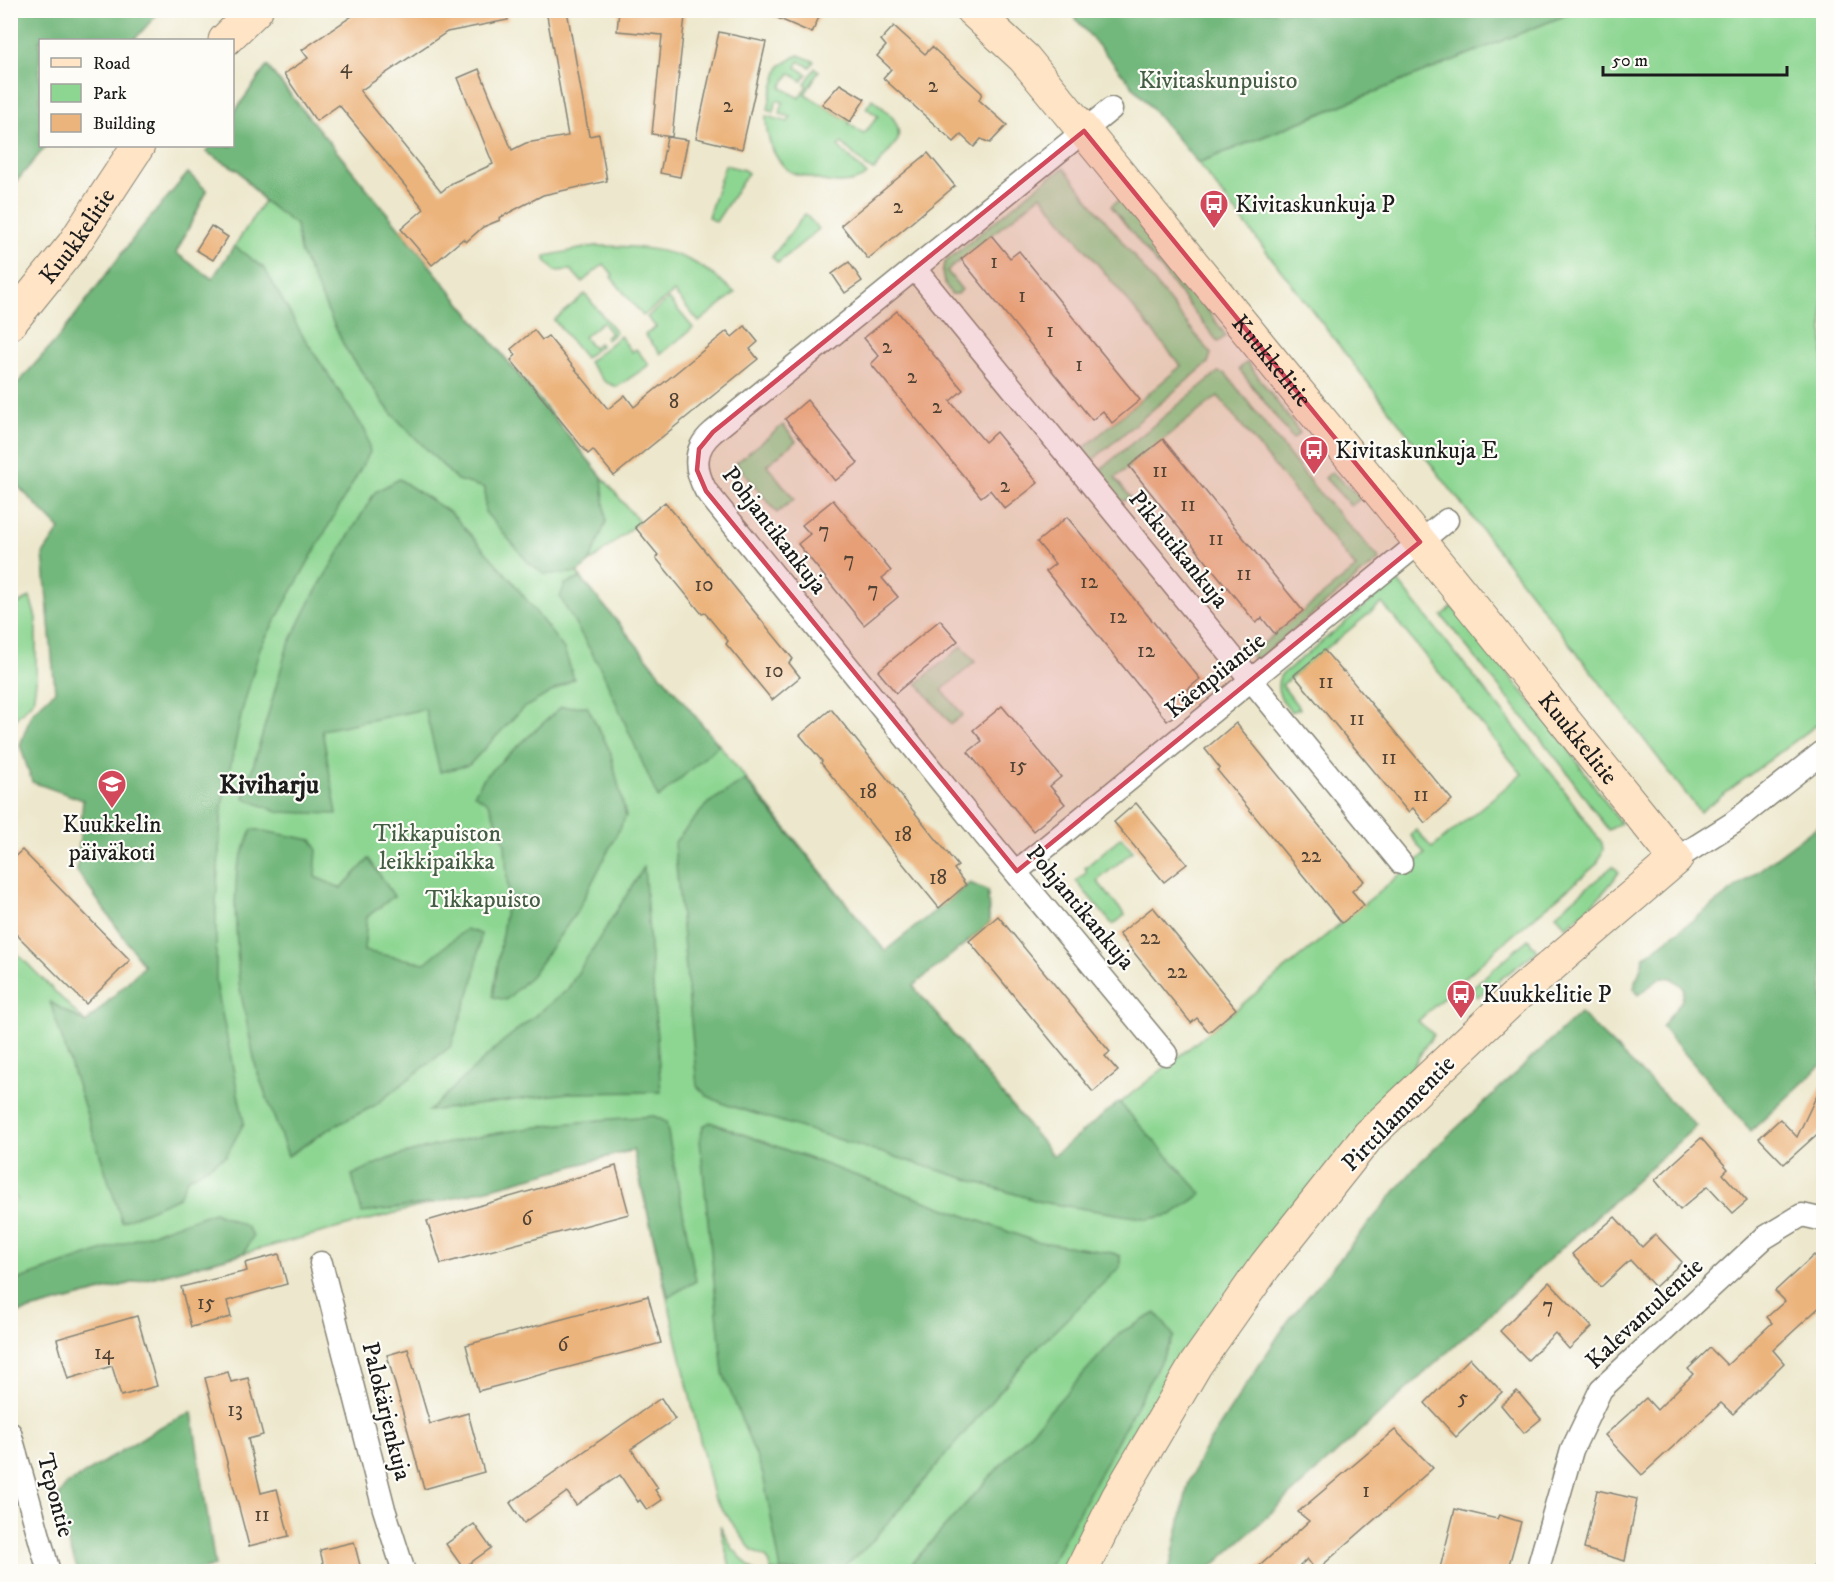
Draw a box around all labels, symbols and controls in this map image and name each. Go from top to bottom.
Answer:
legend [39,39,234,147]
scale bar [1603,39,1788,77]
text: 50 m [1612,50,1648,72]
text: Road [93,53,130,75]
house number: 4 [340,54,353,80]
park label: Kivitaskunpuisto [1139,66,1297,96]
house number: 2 [928,73,939,99]
text: Park [93,83,127,105]
house number: 2 [723,93,734,119]
text: Building [93,113,155,135]
street label: Kuukkelitie [34,183,122,290]
bus stop icon: Kivitaskunkuja P [1198,188,1230,230]
place label: Kivitaskunkuja P [1235,190,1395,220]
house number: 2 [893,194,904,220]
house number: 1 [990,249,998,275]
house number: 1 [1018,283,1026,309]
street label: Kuukkelitie [1225,309,1318,414]
house number: 1 [1046,318,1054,344]
house number: 2 [882,334,893,360]
house number: 1 [1075,352,1083,378]
house number: 2 [907,364,918,390]
house number: 8 [669,389,679,415]
house number: 2 [932,394,943,420]
bus stop icon: Kivitaskunkuja E [1298,434,1330,476]
place label: Kivitaskunkuja E [1335,436,1498,466]
house number: 11 [1152,458,1168,484]
street label: Pohjantikankuja [715,461,834,601]
house number: 2 [1000,473,1011,499]
street label: Pikkutikankuja [1121,485,1235,615]
house number: 11 [1180,492,1196,518]
house number: 7 [818,518,830,544]
house number: 11 [1208,526,1224,552]
house number: 7 [843,547,855,573]
house number: 11 [1236,561,1252,587]
house number: 12 [1080,569,1099,595]
house number: 10 [695,572,713,598]
house number: 7 [867,577,879,603]
house number: 12 [1109,604,1128,630]
street label: Käenpiiantie [1159,626,1272,725]
house number: 12 [1137,638,1156,664]
house number: 10 [765,658,783,684]
house number: 11 [1318,669,1334,695]
street label: Kuukkelitie [1531,686,1624,791]
house number: 11 [1349,706,1365,732]
house number: 11 [1381,745,1397,771]
house number: 15 [1009,753,1027,779]
school or university icon: Kuukkelin päiväkoti [96,768,128,810]
district label: Kiviharju [219,768,319,802]
house number: 18 [859,779,877,805]
house number: 11 [1413,782,1429,808]
place label: Kuukkelin päiväkoti [62,810,162,868]
park label: Tikkapuiston leikkipaikka [373,819,501,877]
house number: 18 [894,822,912,848]
street label: Pohjantikankuja [1019,839,1142,977]
house number: 22 [1301,843,1322,869]
house number: 18 [929,865,947,891]
park label: Tikkapuisto [425,885,541,915]
house number: 22 [1140,925,1161,951]
house number: 22 [1167,959,1188,985]
bus stop icon: Kuukkelitie P [1445,978,1477,1020]
place label: Kuukkelitie P [1482,980,1612,1010]
street label: Pirttilammentie [1336,1049,1462,1178]
house number: 6 [522,1206,534,1232]
street label: Kalevantulentie [1580,1252,1710,1376]
house number: 15 [197,1290,215,1316]
house number: 7 [1542,1293,1554,1319]
house number: 6 [558,1332,570,1358]
street label: Palokärjenkuja [354,1339,418,1484]
house number: 14 [94,1340,115,1366]
house number: 5 [1458,1385,1468,1411]
house number: 13 [227,1397,243,1423]
street label: Tepontie [29,1450,81,1541]
house number: 1 [1362,1478,1370,1504]
house number: 11 [254,1502,270,1528]

